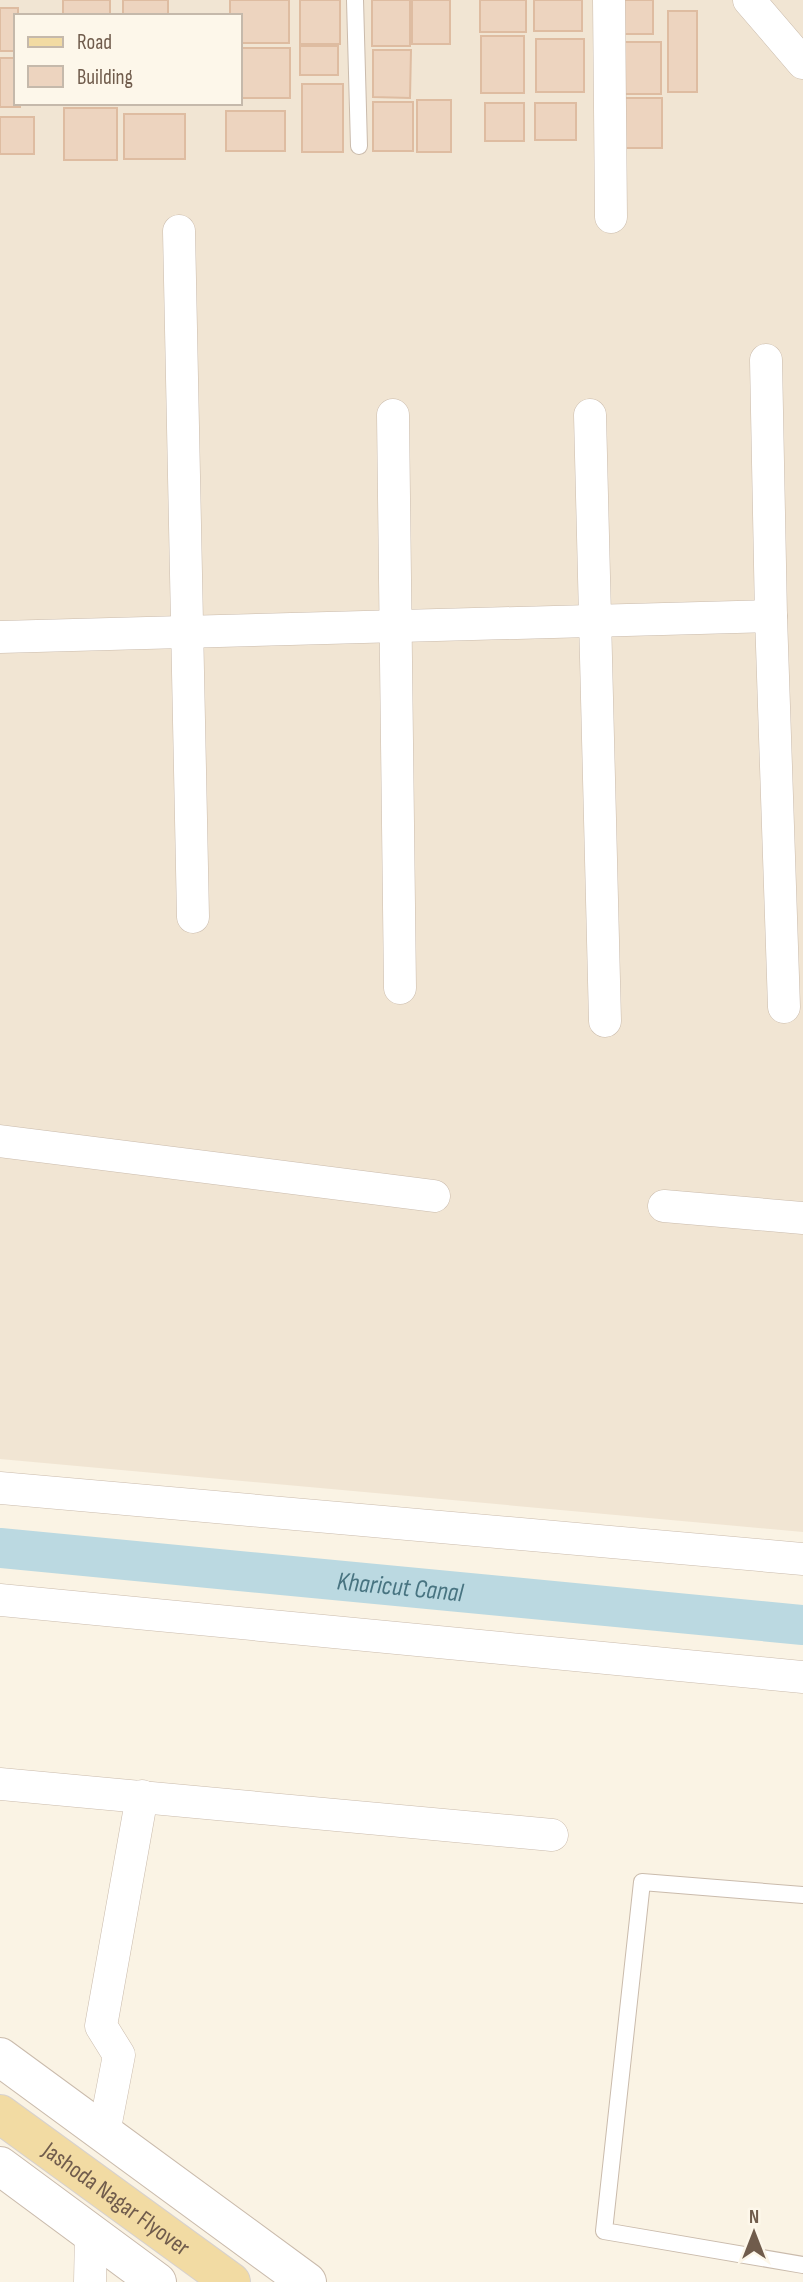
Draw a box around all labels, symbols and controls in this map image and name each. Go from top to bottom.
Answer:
legend [14,14,242,105]
text: Road [77,30,112,55]
text: Building [77,65,133,90]
water label: Kharicut Canal [336,1566,466,1609]
street label: Jashoda Nagar Flyover [36,2135,196,2262]
north arrow [719,2198,789,2268]
text: N [749,2206,759,2229]

